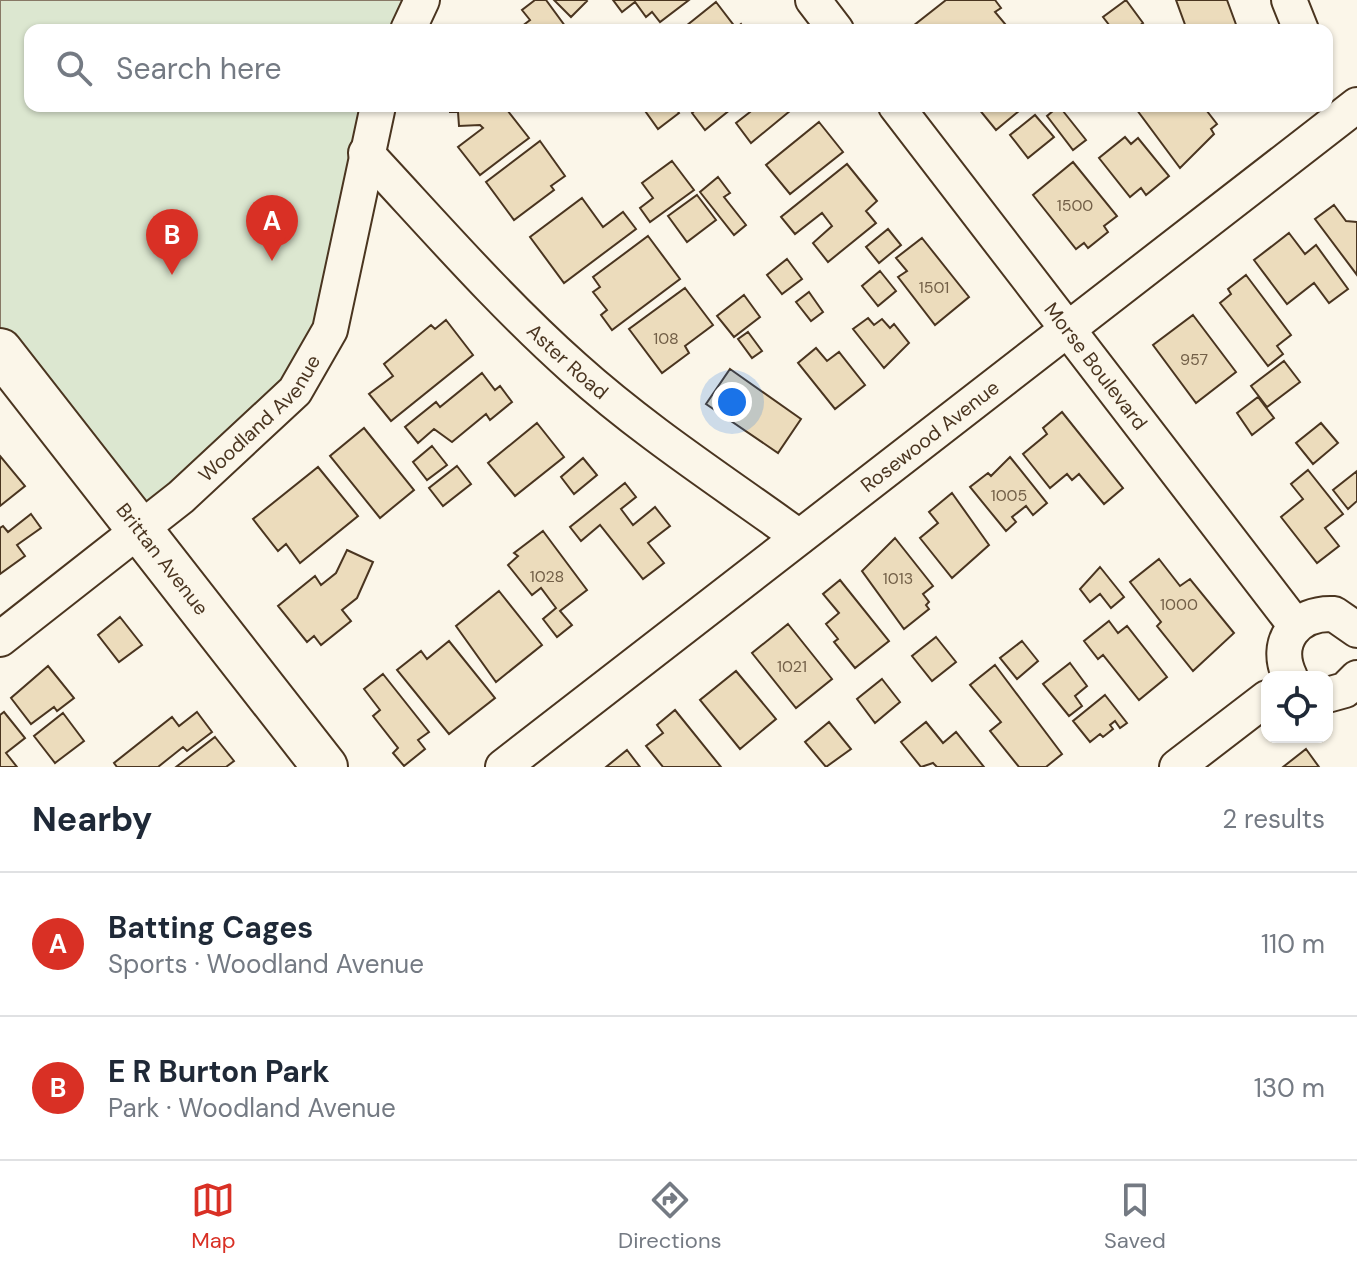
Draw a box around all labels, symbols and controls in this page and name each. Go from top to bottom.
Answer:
search box [24,24,1333,112]
icon: search [52,46,96,90]
text: Search here [116,49,282,88]
pin: A [246,195,298,261]
house number: 1500 [1057,195,1093,216]
pin: B [146,209,198,275]
house number: 1501 [919,277,949,298]
street label: Morse Boulevard [1039,297,1153,435]
street label: Aster Road [521,318,614,405]
house number: 108 [653,328,679,349]
house number: 957 [1180,349,1208,370]
street label: Woodland Avenue [193,350,326,487]
street label: Rosewood Avenue [855,374,1004,498]
your location [712,382,752,422]
house number: 1005 [991,485,1027,506]
street label: Brittan Avenue [111,498,215,621]
house number: 1028 [530,566,564,587]
house number: 1013 [883,568,913,589]
house number: 1000 [1160,594,1198,615]
house number: 1021 [777,656,807,677]
map controls [1261,671,1333,743]
button: locate [1261,671,1333,743]
text: Nearby [32,797,152,842]
text: 2 results [1222,802,1325,836]
text: Batting Cages [108,908,313,947]
text: A [49,927,67,961]
text: 110 m [1261,927,1325,961]
text: Sports · Woodland Avenue [108,947,424,981]
text: E R Burton Park [108,1052,330,1091]
text: B [50,1071,66,1105]
text: 130 m [1254,1071,1325,1105]
text: Park · Woodland Avenue [108,1091,396,1125]
tab: Map [191,1178,236,1255]
tab: Directions [618,1178,722,1255]
tab: Saved [1104,1178,1166,1255]

